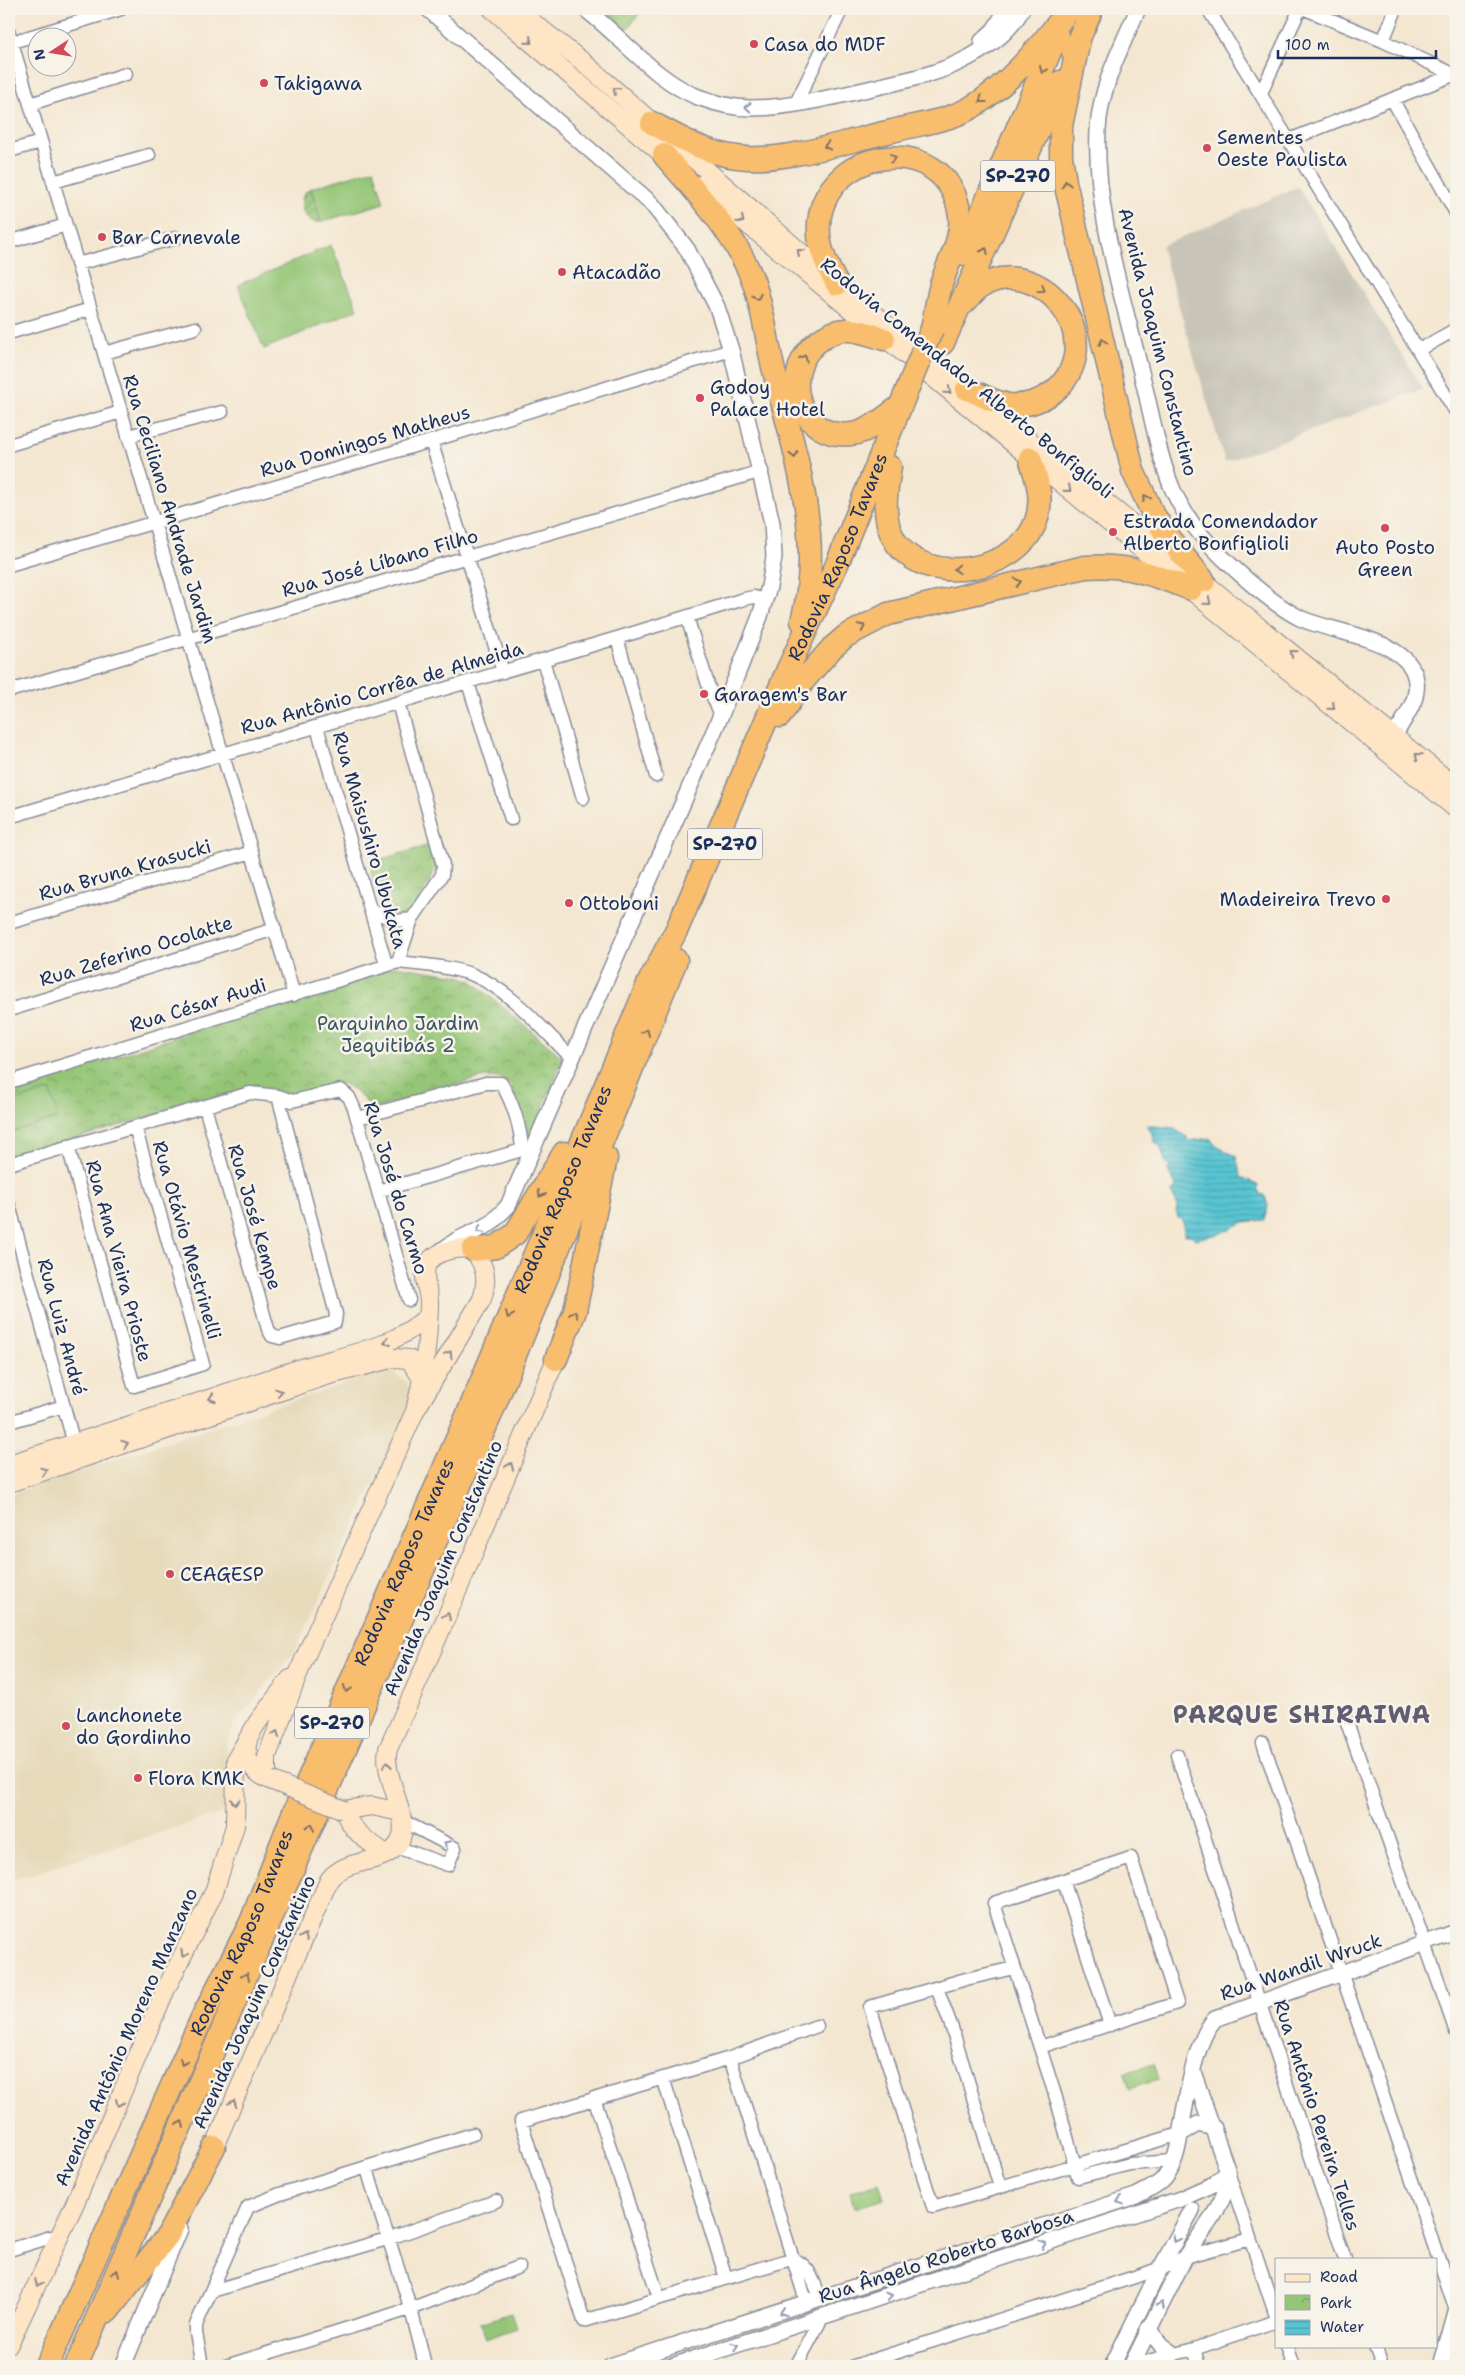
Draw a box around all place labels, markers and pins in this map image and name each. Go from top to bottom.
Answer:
place label: Casa do MDF [764,32,886,57]
marker: Casa do MDF [748,38,760,50]
place label: Takigawa [274,71,362,96]
marker: Takigawa [258,77,270,89]
place label: Sementes Oeste Paulista [1217,125,1347,172]
marker: Sementes Oeste Paulista [1201,142,1213,154]
place label: Bar Carnevale [112,225,241,250]
marker: Bar Carnevale [96,231,108,243]
place label: Atacadão [572,260,661,285]
marker: Atacadão [556,266,568,278]
place label: Godoy Palace Hotel [710,375,825,422]
marker: Godoy Palace Hotel [694,392,706,404]
place label: Estrada Comendador Alberto Bonfiglioli [1123,509,1318,556]
marker: Auto Posto Green [1379,522,1391,534]
marker: Estrada Comendador Alberto Bonfiglioli [1107,526,1119,538]
place label: Auto Posto Green [1335,535,1435,582]
place label: Garagem's Bar [714,682,848,707]
marker: Garagem's Bar [698,688,710,700]
place label: Madeireira Trevo [1220,887,1376,912]
place label: Ottoboni [579,891,659,916]
marker: Madeireira Trevo [1380,893,1392,905]
marker: Ottoboni [563,897,575,909]
place label: CEAGESP [180,1562,264,1587]
marker: CEAGESP [164,1568,176,1580]
place label: Lanchonete do Gordinho [76,1703,191,1750]
marker: Lanchonete do Gordinho [60,1720,72,1732]
place label: Flora KMK [148,1766,244,1791]
marker: Flora KMK [132,1772,144,1784]

